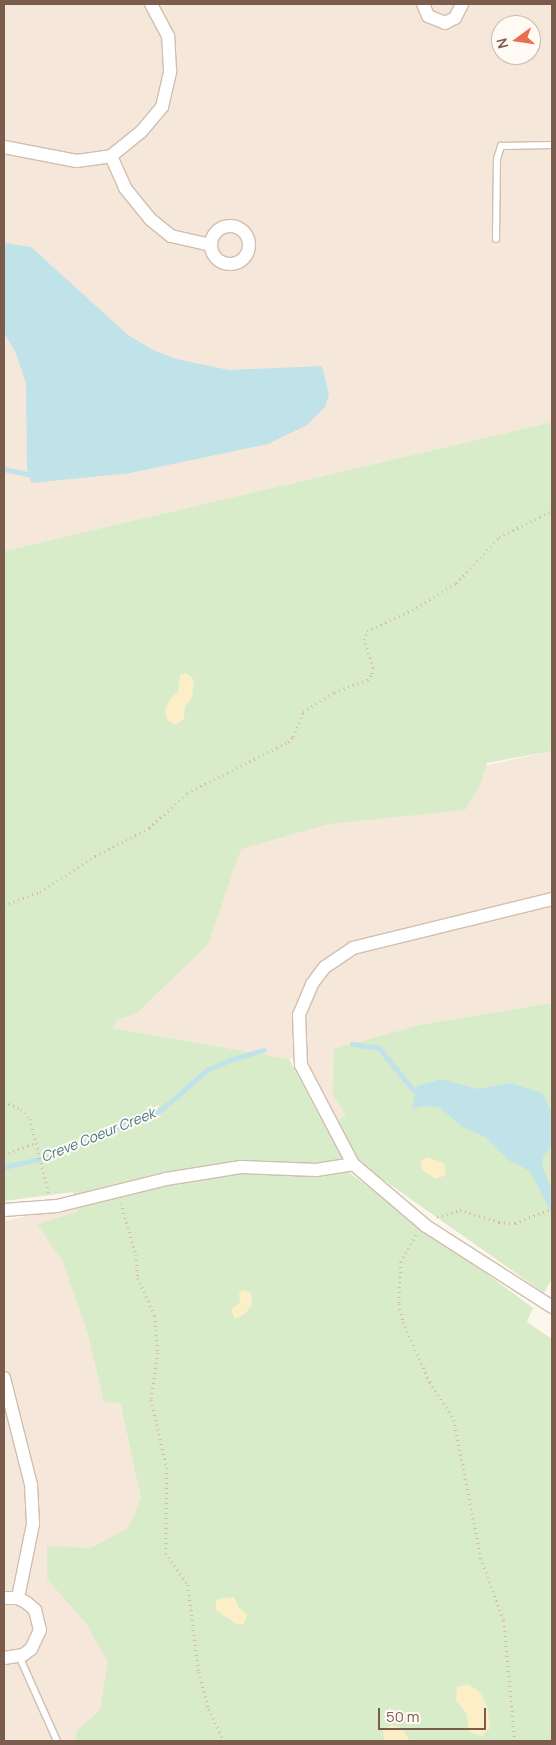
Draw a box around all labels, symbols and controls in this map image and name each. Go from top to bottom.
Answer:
north arrow [491,15,541,65]
text: N [491,36,512,51]
water label: Creve Coeur Creek [39,1104,157,1166]
scale bar [381,1698,488,1730]
text: 50 m [386,1706,420,1727]

